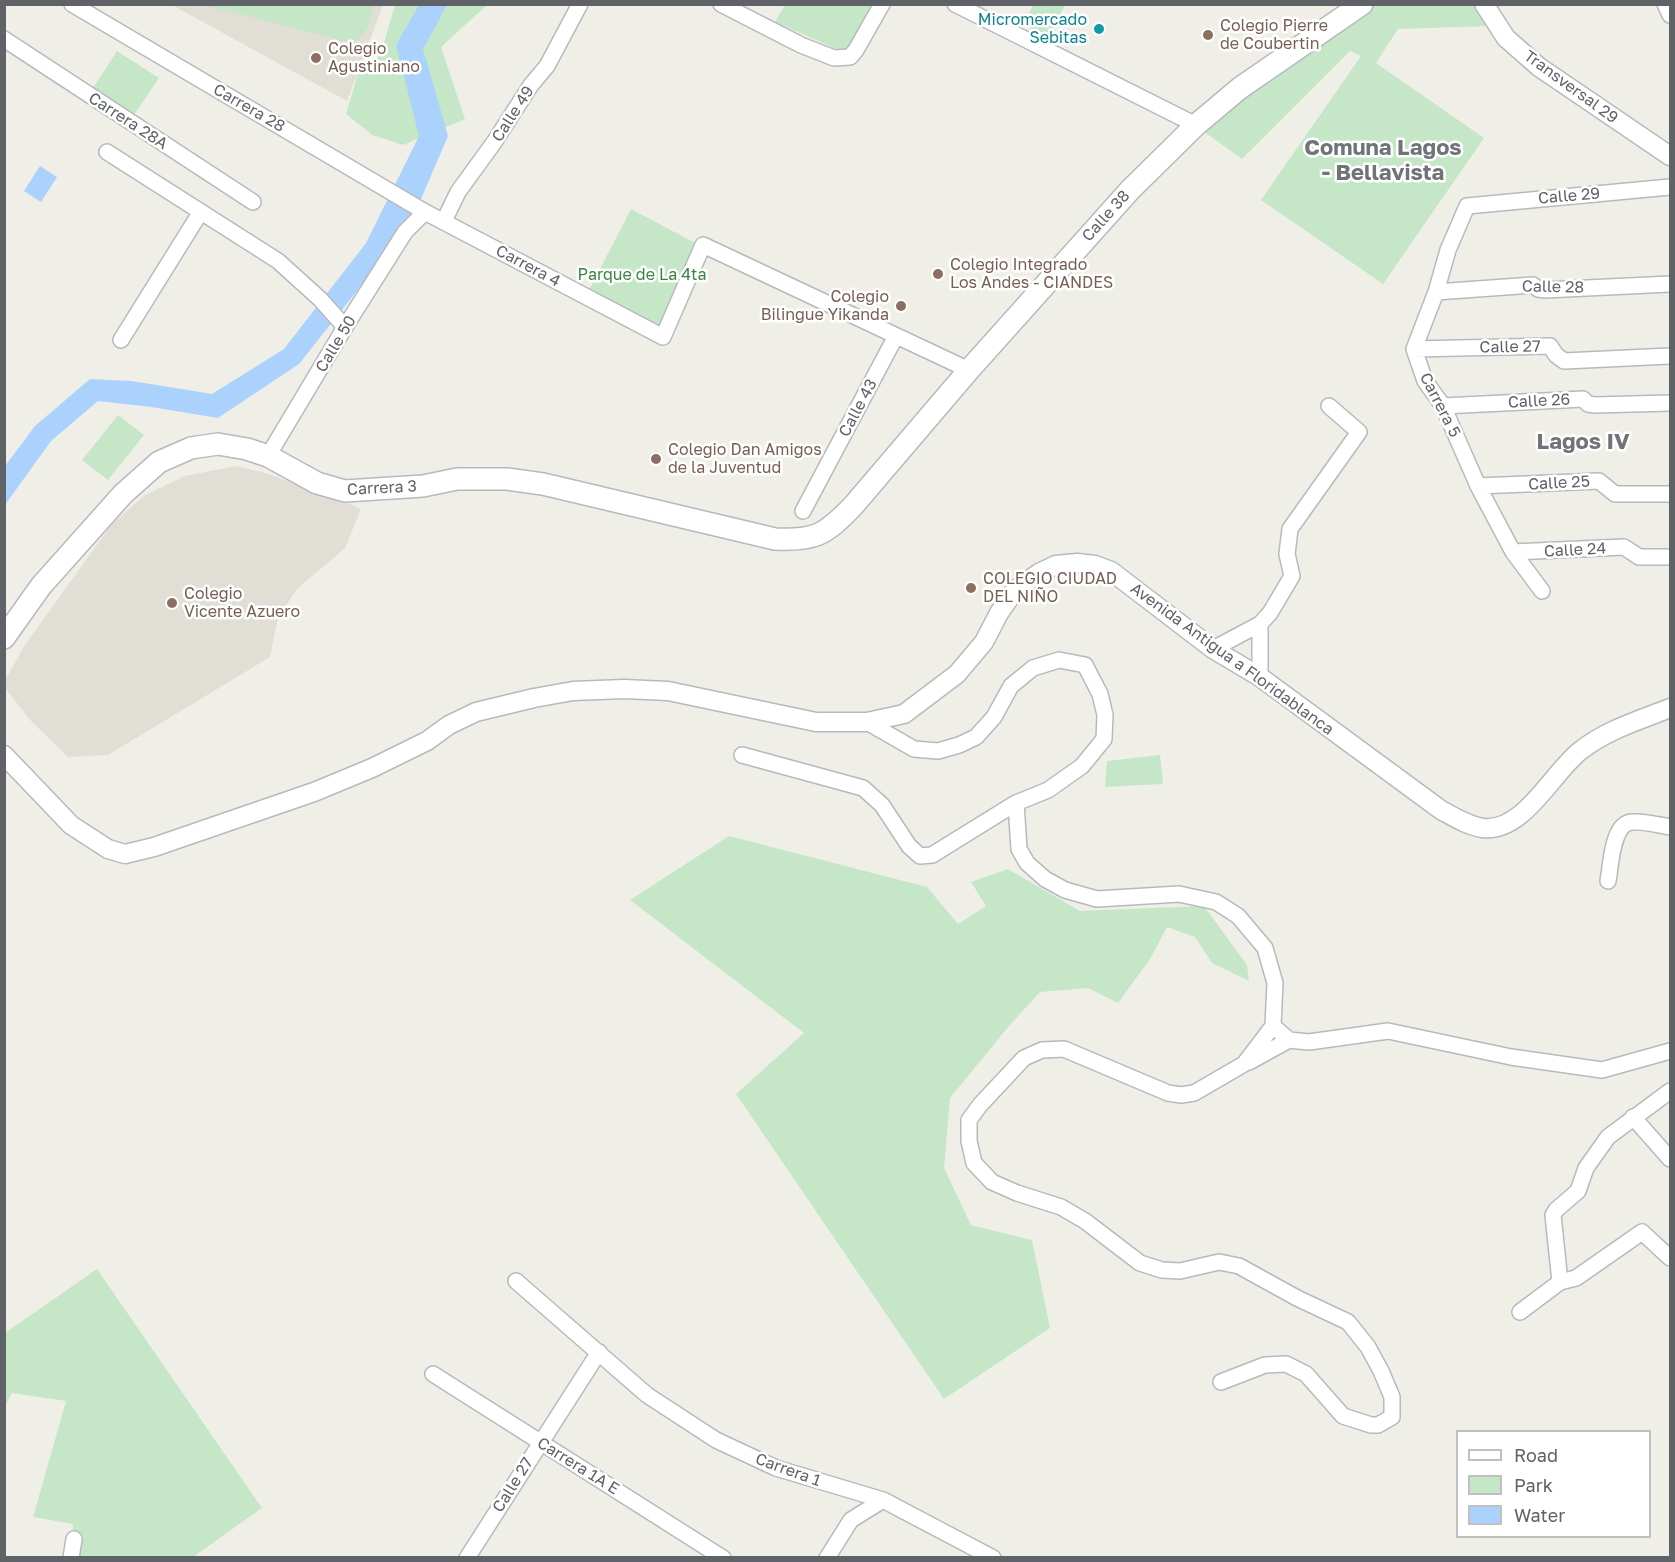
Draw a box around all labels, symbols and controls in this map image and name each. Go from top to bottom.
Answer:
place label: Micromercado Sebitas [978,10,1087,48]
place label: Colegio Pierre de Coubertin [1220,16,1328,54]
marker: Micromercado Sebitas [1092,22,1106,36]
marker: Colegio Pierre de Coubertin [1201,28,1215,42]
place label: Colegio Agustiniano [328,39,420,77]
street label: Transversal 29 [1520,46,1622,128]
marker: Colegio Agustiniano [309,51,323,65]
street label: Carrera 28 [210,80,288,136]
street label: Calle 49 [488,82,538,146]
street label: Carrera 28A [85,88,171,154]
district label: Comuna Lagos - Bellavista [1304,135,1462,186]
street label: Calle 29 [1537,184,1601,208]
street label: Calle 38 [1078,186,1134,246]
street label: Carrera 4 [492,241,564,291]
place label: Colegio Integrado Los Andes - CIANDES [950,255,1113,293]
park label: Parque de La 4ta [578,265,706,285]
marker: Colegio Integrado Los Andes - CIANDES [931,267,945,281]
street label: Calle 28 [1522,277,1584,297]
place label: Colegio Bilingue Yikanda [761,287,889,325]
marker: Colegio Bilingue Yikanda [894,299,908,313]
street label: Calle 50 [312,312,360,376]
street label: Calle 27 [1479,337,1541,357]
street label: Carrera 5 [1416,369,1464,441]
street label: Calle 43 [835,376,881,440]
street label: Calle 26 [1507,390,1571,412]
district label: Lagos IV [1536,429,1630,455]
place label: Colegio Dan Amigos de la Juventud [668,440,822,478]
marker: Colegio Dan Amigos de la Juventud [649,452,663,466]
street label: Calle 25 [1528,472,1590,494]
street label: Carrera 3 [347,477,417,499]
street label: Calle 24 [1543,539,1607,561]
place label: COLEGIO CIUDAD DEL NIÑO [983,569,1117,607]
street label: Avenida Antigua a Floridablanca [1127,579,1337,739]
marker: COLEGIO CIUDAD DEL NIÑO [964,581,978,595]
place label: Colegio Vicente Azuero [184,584,300,622]
marker: Colegio Vicente Azuero [165,596,179,610]
legend [1456,1430,1651,1538]
street label: Carrera 1A E [534,1433,622,1499]
text: Road [1514,1444,1558,1466]
street label: Carrera 1 [753,1449,823,1491]
street label: Calle 27 [489,1454,537,1516]
text: Park [1514,1474,1553,1496]
text: Water [1514,1504,1565,1526]

